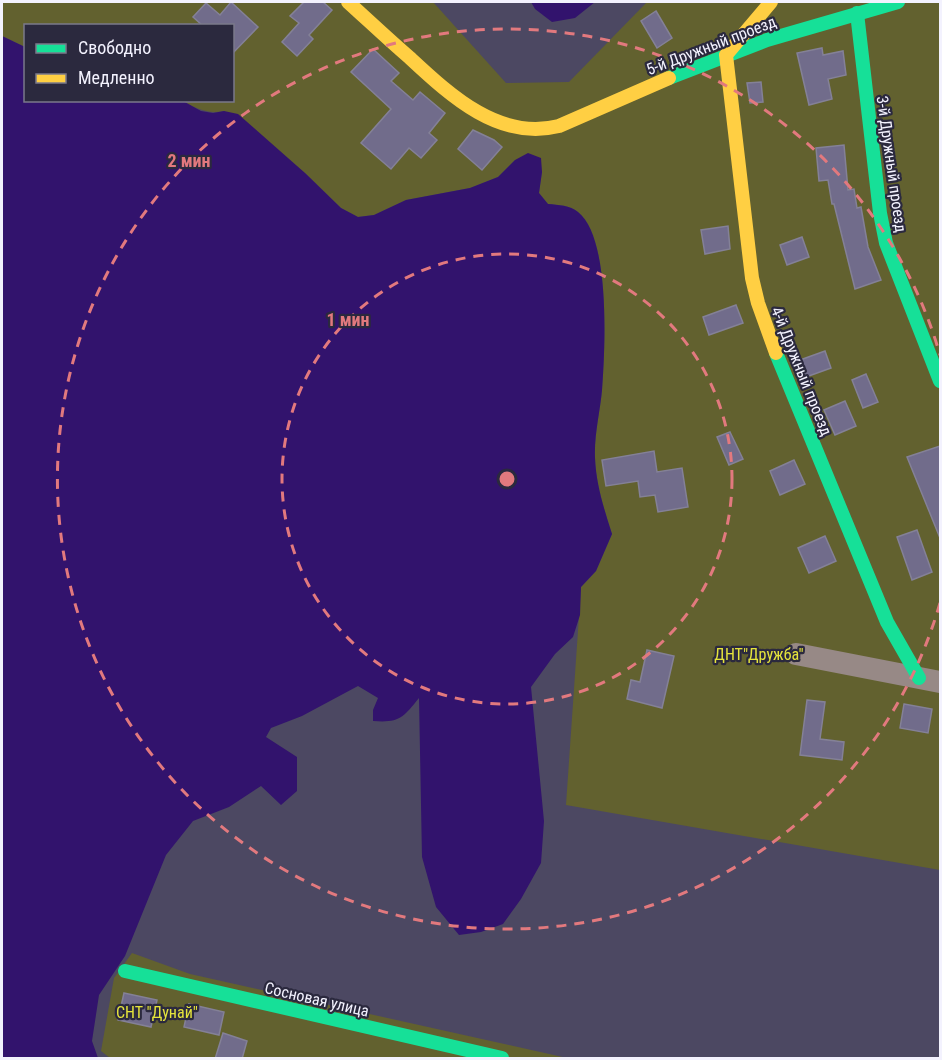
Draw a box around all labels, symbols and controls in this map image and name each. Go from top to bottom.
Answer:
street label: 5-й Дружный проезд [644,12,779,79]
legend [24,24,234,102]
text: Свободно [78,37,151,58]
text: Медленно [78,67,155,88]
street label: 3-й Дружный проезд [873,95,911,234]
text: 2 мин [167,150,211,171]
street label: 4-й Дружный проезд [767,304,836,439]
text: 1 мин [326,309,370,330]
centre of rings [497,469,517,489]
park label: ДНТ"Дружба" [714,645,804,664]
street label: Сосновая улица [263,978,371,1021]
park label: СНТ "Дунай" [116,1003,198,1022]

